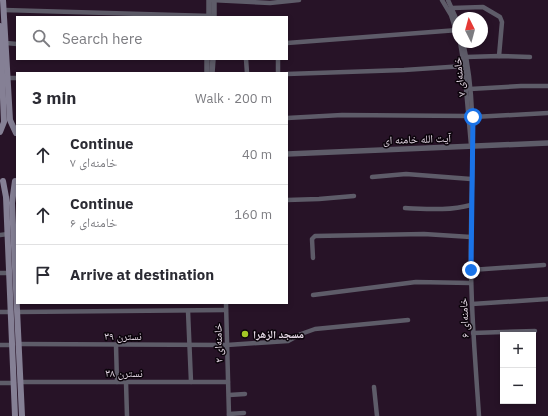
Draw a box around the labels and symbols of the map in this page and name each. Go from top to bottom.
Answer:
north arrow [452,12,488,48]
street label: خامنه‌ای ۷ [450,56,468,98]
route start [464,108,482,126]
street label: آیت الله خامنه ای [383,131,452,147]
route end [462,261,480,279]
street label: خامنه‌ای ۶ [456,298,472,338]
street label: خامنه‌ای ۲ [210,323,226,363]
place label: مسجد الزهرا [253,327,304,341]
street label: نسترن ۳۹ [104,329,142,343]
marker: مسجد الزهرا [240,329,250,339]
street label: نسترن ۳۸ [105,366,143,380]

